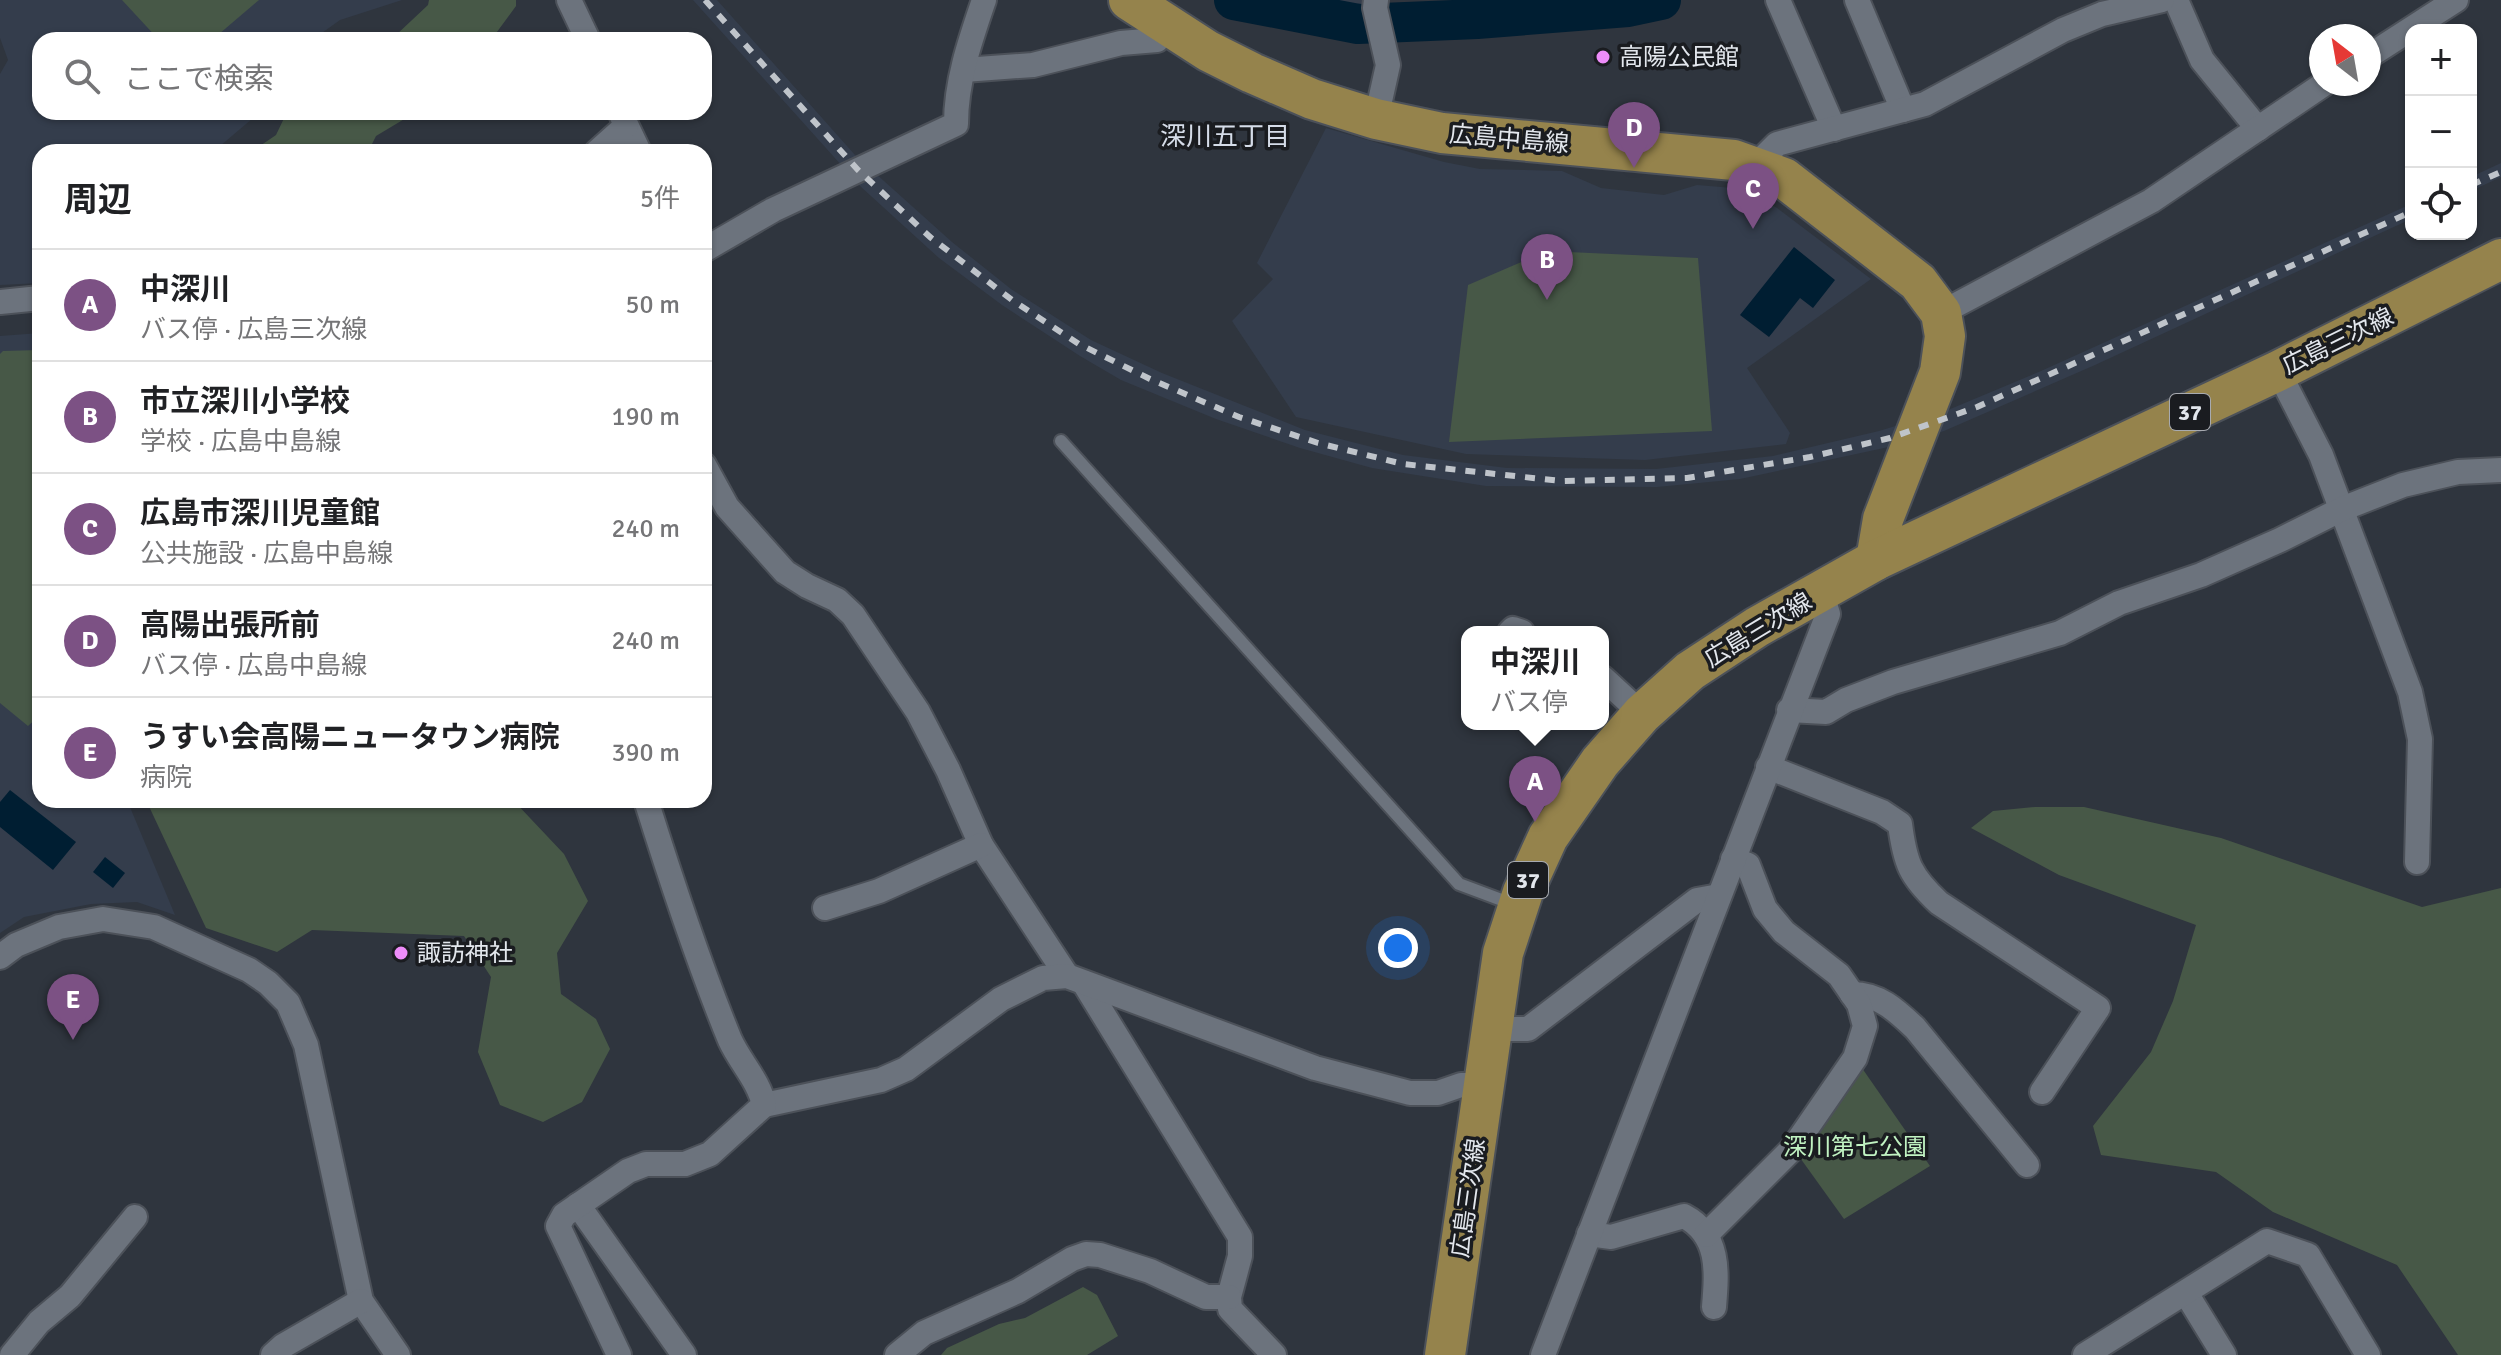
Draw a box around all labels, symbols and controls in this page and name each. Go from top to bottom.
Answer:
north arrow [2309,24,2381,96]
map controls [2405,24,2477,240]
button: + [2405,24,2477,96]
search box [32,32,712,120]
place label: 高陽公民館 [1619,42,1739,72]
marker: 高陽公民館 [1594,48,1612,66]
icon: search [60,54,104,98]
text: ここで検索 [124,61,274,98]
button: − [2405,96,2477,168]
pin: D [1608,102,1660,168]
street label: 広島中島線 [1448,119,1570,159]
district label: 深川五丁目 [1160,121,1290,153]
pin: C [1727,163,1779,229]
button: locate [2405,168,2477,240]
text: 周辺 [64,179,132,221]
text: 5件 [640,183,680,215]
pin: B [1521,234,1573,300]
text: 中深川 [140,271,230,308]
text: A [82,289,98,321]
text: 50 m [625,289,680,321]
street label: 広島三次線 [2277,301,2399,381]
text: バス停 · 広島三次線 [140,314,367,346]
text: 市立深川小学校 [140,383,350,420]
road number: 37 [2170,394,2210,430]
text: B [82,401,98,433]
text: 190 m [611,401,680,433]
text: 学校 · 広島中島線 [140,426,341,458]
text: 広島市深川児童館 [140,495,380,532]
text: C [82,513,98,545]
text: 240 m [611,513,680,545]
text: 公共施設 · 広島中島線 [140,538,393,570]
street label: 広島三次線 [1699,586,1817,674]
text: 高陽出張所前 [140,607,320,644]
text: D [81,625,99,657]
text: 240 m [611,625,680,657]
popup [1461,626,1609,730]
text: 中深川 [1490,644,1580,681]
text: バス停 · 広島中島線 [140,650,367,682]
text: バス停 [1490,687,1568,719]
text: うすい会高陽ニュータウン病院 [140,719,560,756]
text: E [83,737,97,769]
text: 390 m [611,737,680,769]
pin: A [1509,756,1561,822]
text: 病院 [140,762,192,794]
road number: 37 [1508,862,1548,898]
your location [1378,928,1418,968]
place label: 諏訪神社 [417,938,513,968]
marker: 諏訪神社 [392,944,410,962]
pin: E [47,974,99,1040]
park label: 深川第七公園 [1783,1132,1927,1162]
street label: 広島三次線 [1445,1136,1491,1260]

